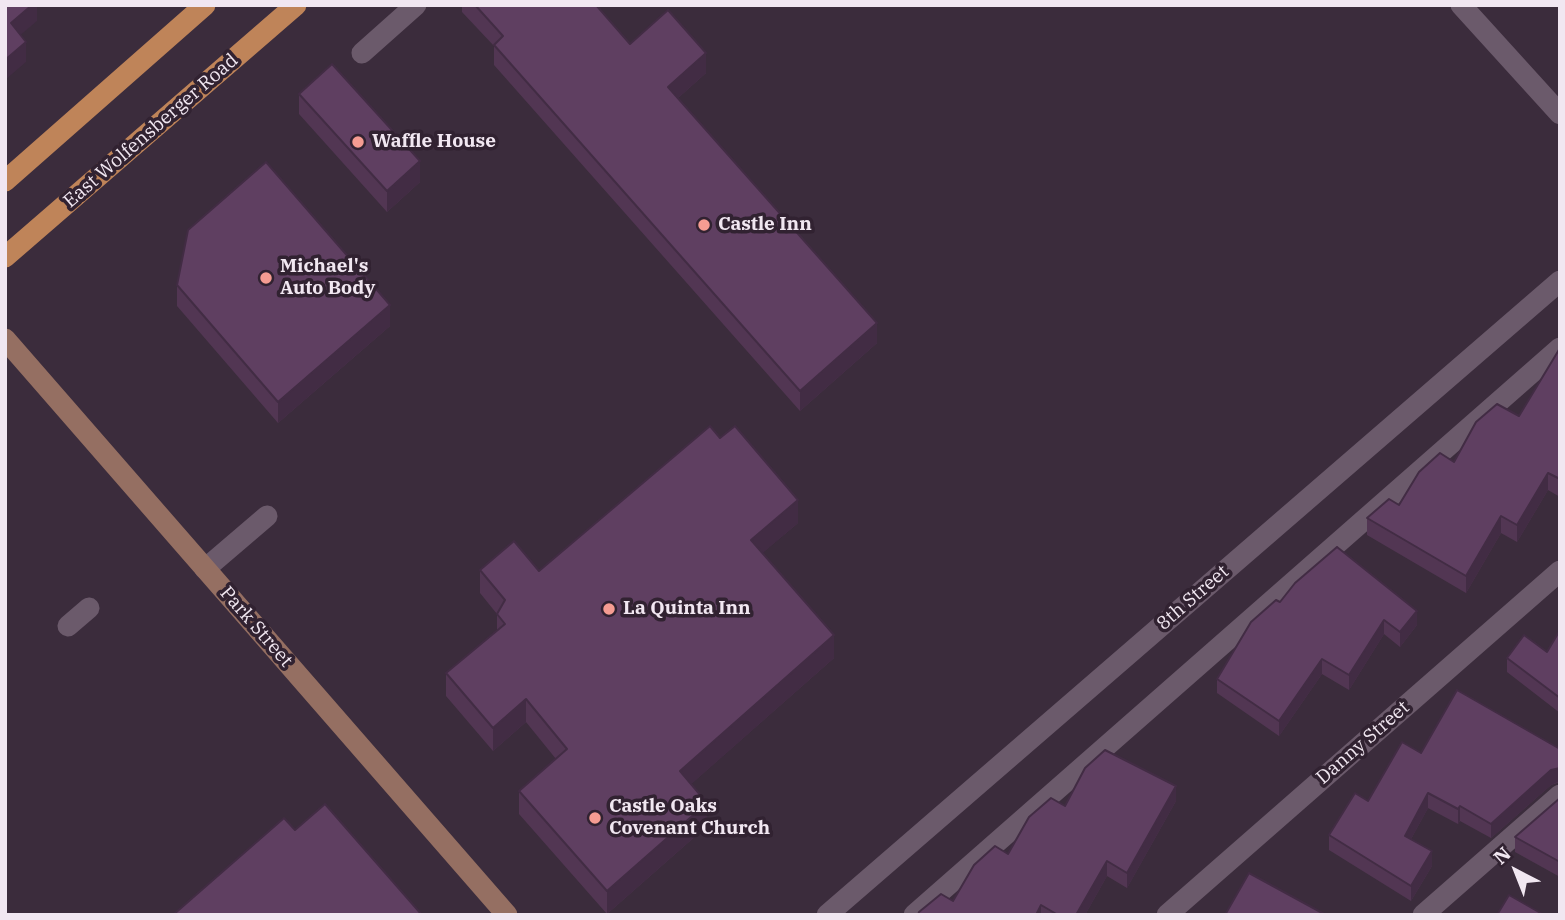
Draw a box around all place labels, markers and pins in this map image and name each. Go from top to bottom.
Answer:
place label: Waffle House [372,131,496,153]
marker: Waffle House [350,134,366,150]
place label: Castle Inn [718,214,812,236]
marker: Castle Inn [696,217,712,233]
place label: Michael's Auto Body [280,256,375,300]
marker: Michael's Auto Body [258,270,274,286]
place label: La Quinta Inn [623,598,751,620]
marker: La Quinta Inn [601,601,617,617]
place label: Castle Oaks Covenant Church [609,796,770,840]
marker: Castle Oaks Covenant Church [587,810,603,826]

